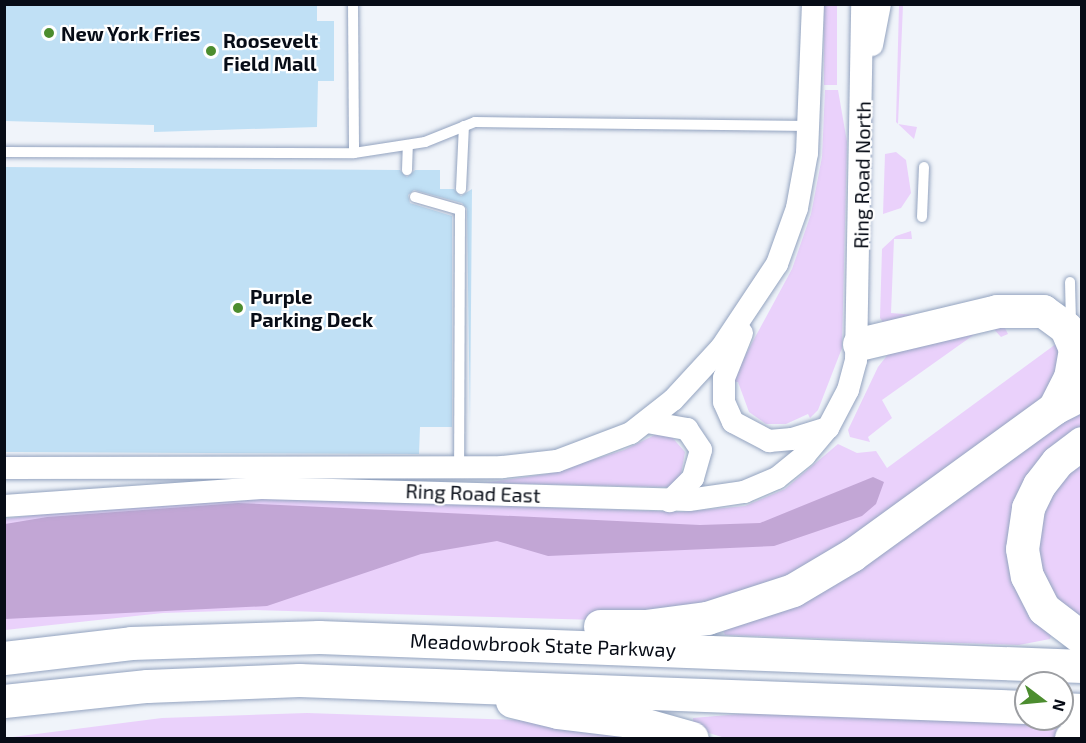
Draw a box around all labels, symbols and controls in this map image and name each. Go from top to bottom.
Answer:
place label: New York Fries [61,21,201,45]
marker: New York Fries [42,26,56,40]
place label: Roosevelt Field Mall [223,28,318,75]
marker: Roosevelt Field Mall [204,44,218,58]
street label: Ring Road North [849,101,875,249]
place label: Purple Parking Deck [250,284,373,331]
marker: Purple Parking Deck [231,301,245,315]
street label: Ring Road East [405,479,541,507]
street label: Meadowbrook State Parkway [409,628,677,662]
north arrow [1014,671,1074,731]
text: N [1049,697,1071,714]

